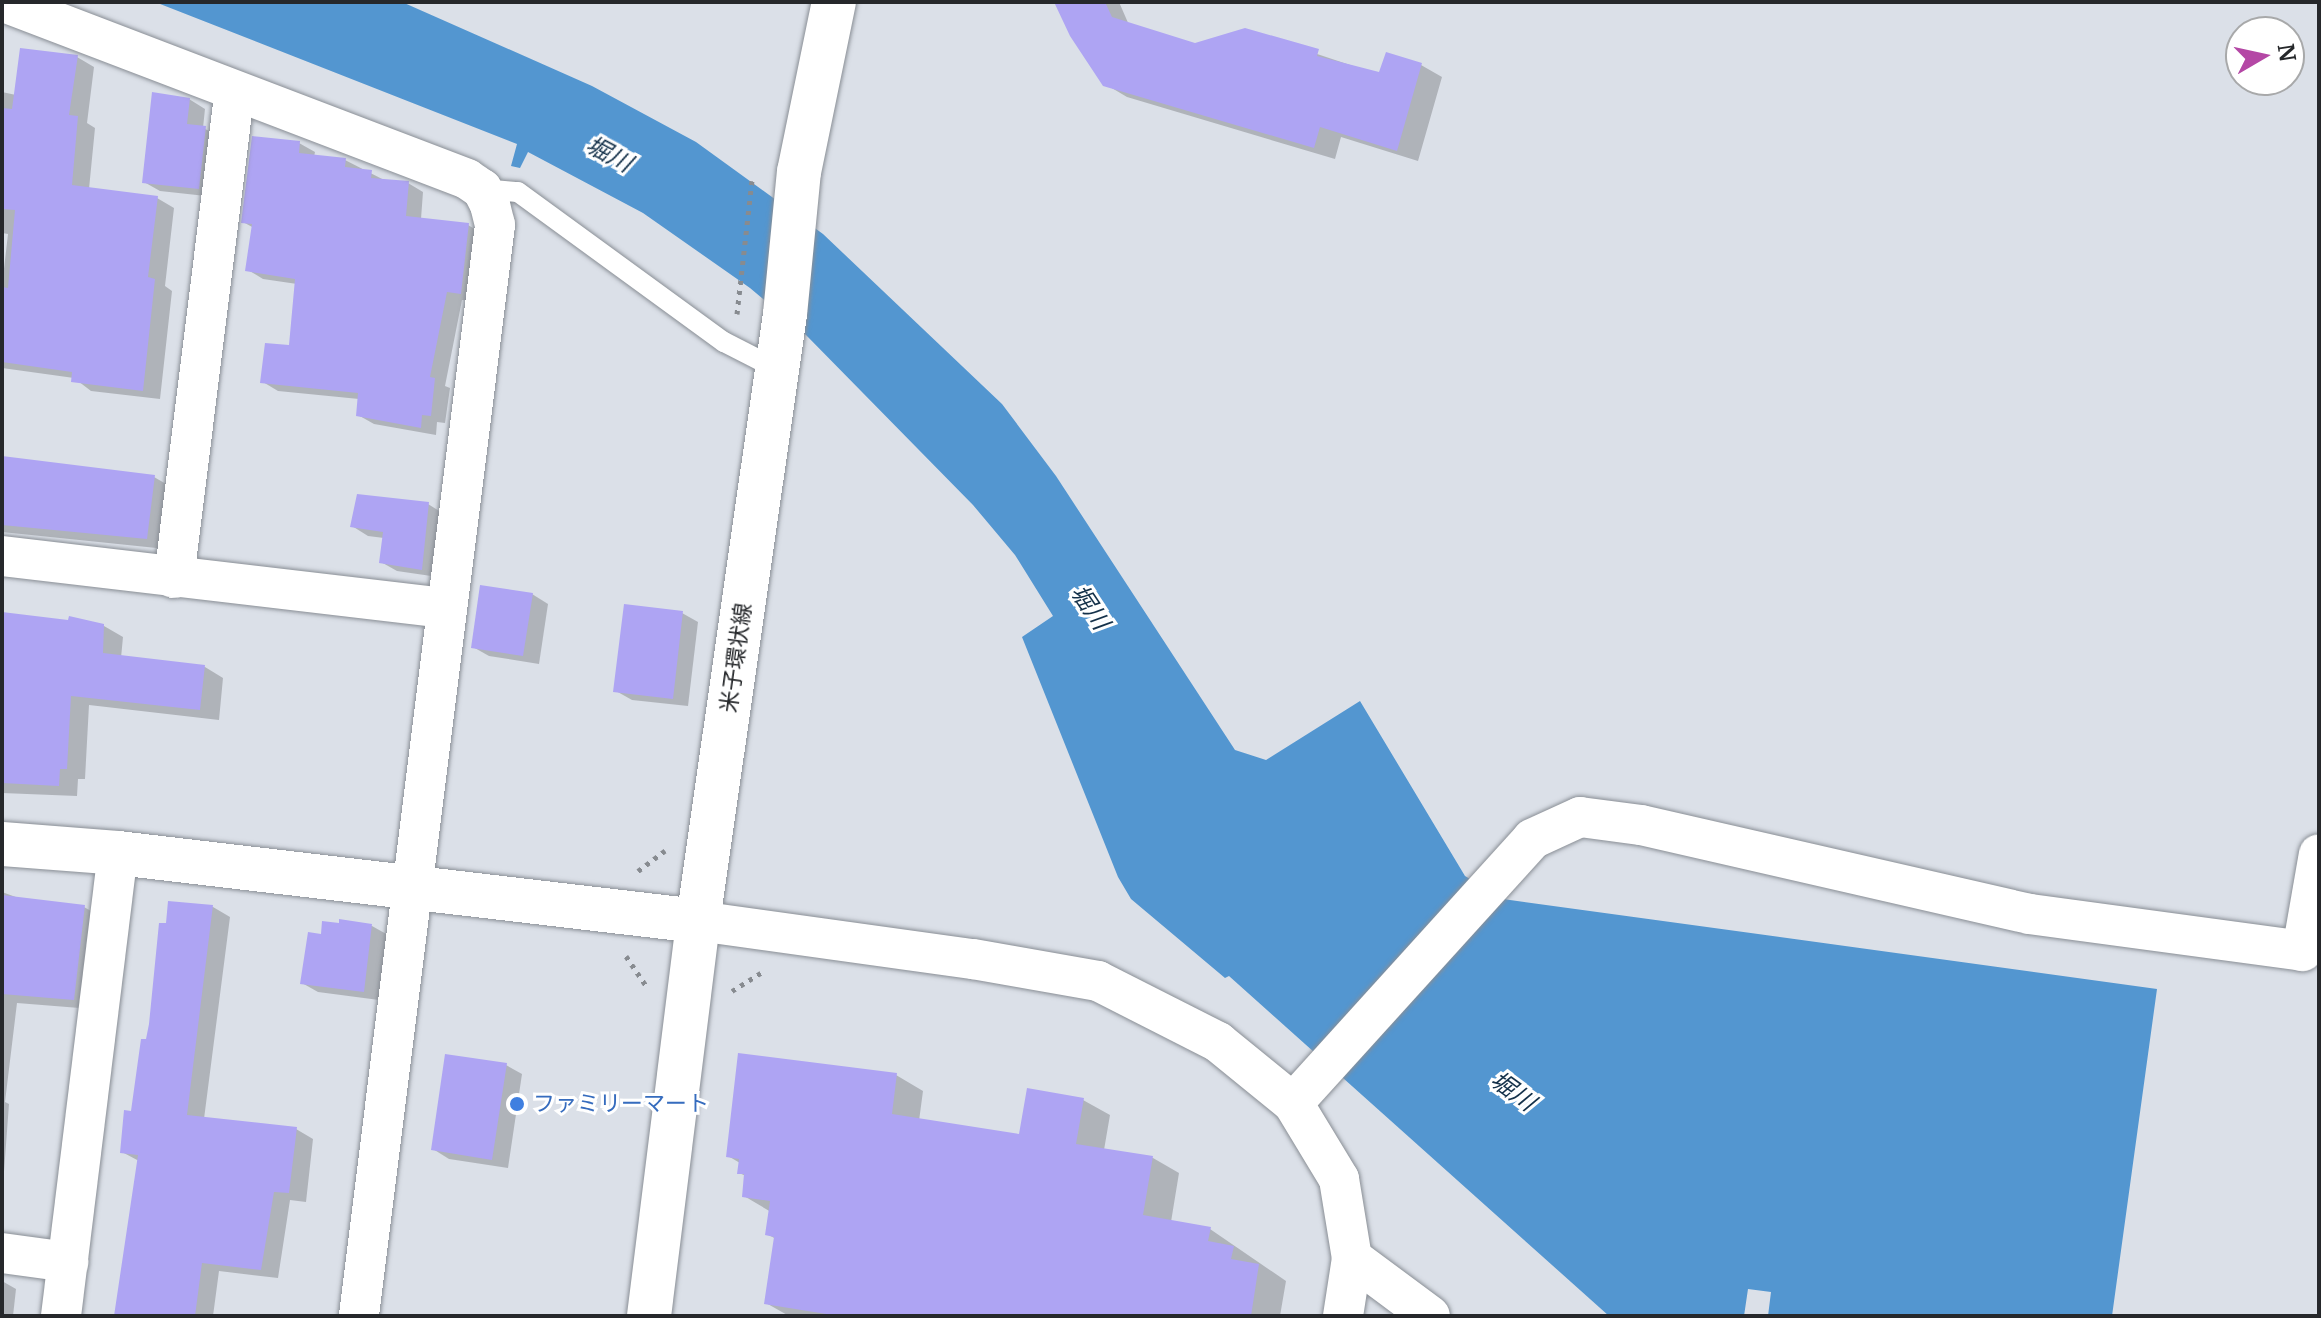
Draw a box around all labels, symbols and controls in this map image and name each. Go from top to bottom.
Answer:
north arrow [2225,16,2305,96]
text: N [2272,42,2302,63]
water label: 堀川 [581,130,637,178]
water label: 堀川 [1065,579,1115,635]
street label: 米子環状線 [715,602,757,714]
water label: 堀川 [1485,1065,1541,1117]
place label: ファミリーマート [533,1091,709,1117]
marker: ファミリーマート [508,1095,526,1113]

